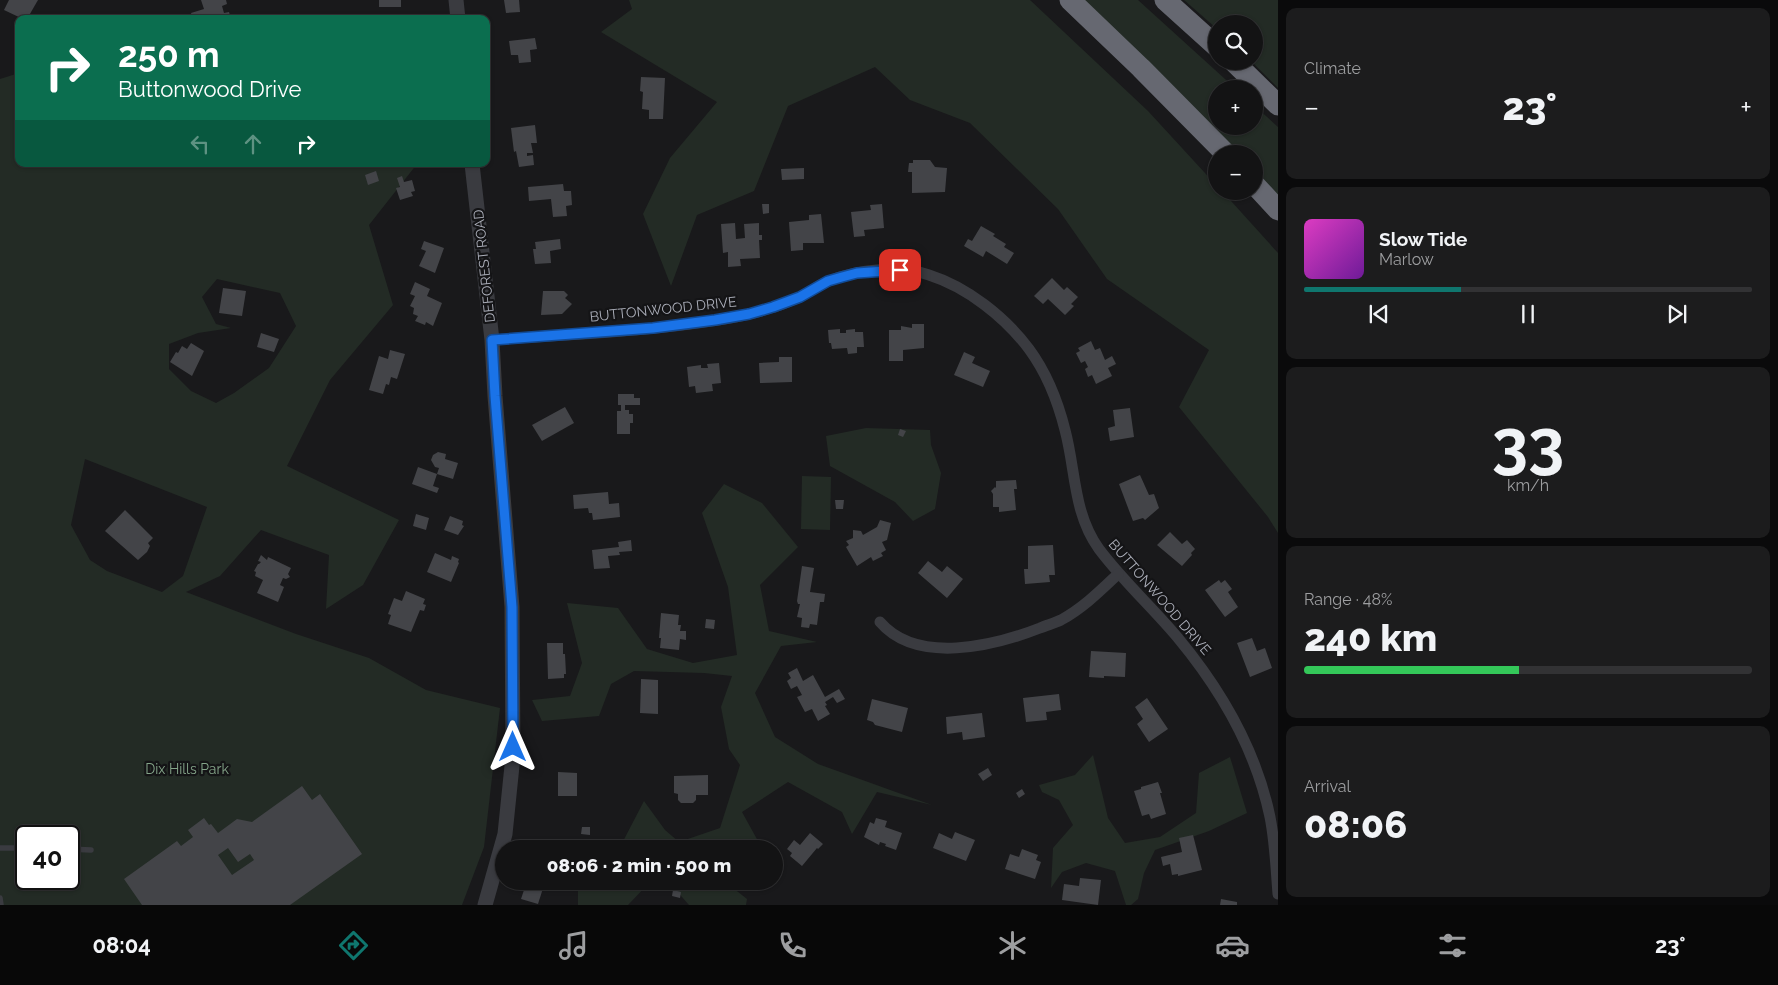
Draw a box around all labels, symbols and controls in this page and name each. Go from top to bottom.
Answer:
map controls [1208,15,1263,200]
button: search [1208,15,1263,70]
text: 250 m [118,34,220,75]
icon: right [35,35,100,100]
text: Climate [1304,59,1361,78]
text: Buttonwood Drive [118,76,301,102]
button: + [1208,80,1263,135]
text: 23° [1503,84,1557,129]
text: − [1304,91,1319,124]
text: + [1740,91,1752,124]
icon: left [186,130,214,158]
icon: ahead [239,130,267,158]
icon: right [292,130,320,158]
button: − [1208,145,1263,200]
street label: DEFOREST ROAD [470,209,498,323]
text: Slow Tide [1379,228,1468,250]
pin [879,249,921,291]
text: Marlow [1379,250,1434,269]
icon: arrive [886,256,914,284]
street label: BUTTONWOOD DRIVE [589,293,737,325]
icon: previous [1365,300,1393,328]
icon: pause [1514,300,1542,328]
icon: next [1663,300,1691,328]
text: 33 [1492,405,1564,481]
text: km/h [1507,476,1549,495]
street label: BUTTONWOOD DRIVE [1106,536,1214,658]
text: Range · 48% [1304,590,1393,609]
text: 240 km [1304,615,1437,660]
position arrow [486,720,538,772]
park label: Dix Hills Park [145,761,229,777]
text: Arrival [1304,777,1351,796]
text: 08:06 [1304,802,1407,847]
speed limit sign: 40 [15,825,80,890]
text: 08:06 · 2 min · 500 m [547,854,731,876]
icon: directions [336,928,371,963]
icon: music [556,928,591,963]
icon: phone [775,928,810,963]
icon: climate [995,928,1030,963]
icon: car [1215,928,1250,963]
icon: filters [1435,928,1470,963]
text: 08:04 [92,932,151,958]
text: 23° [1655,932,1685,958]

